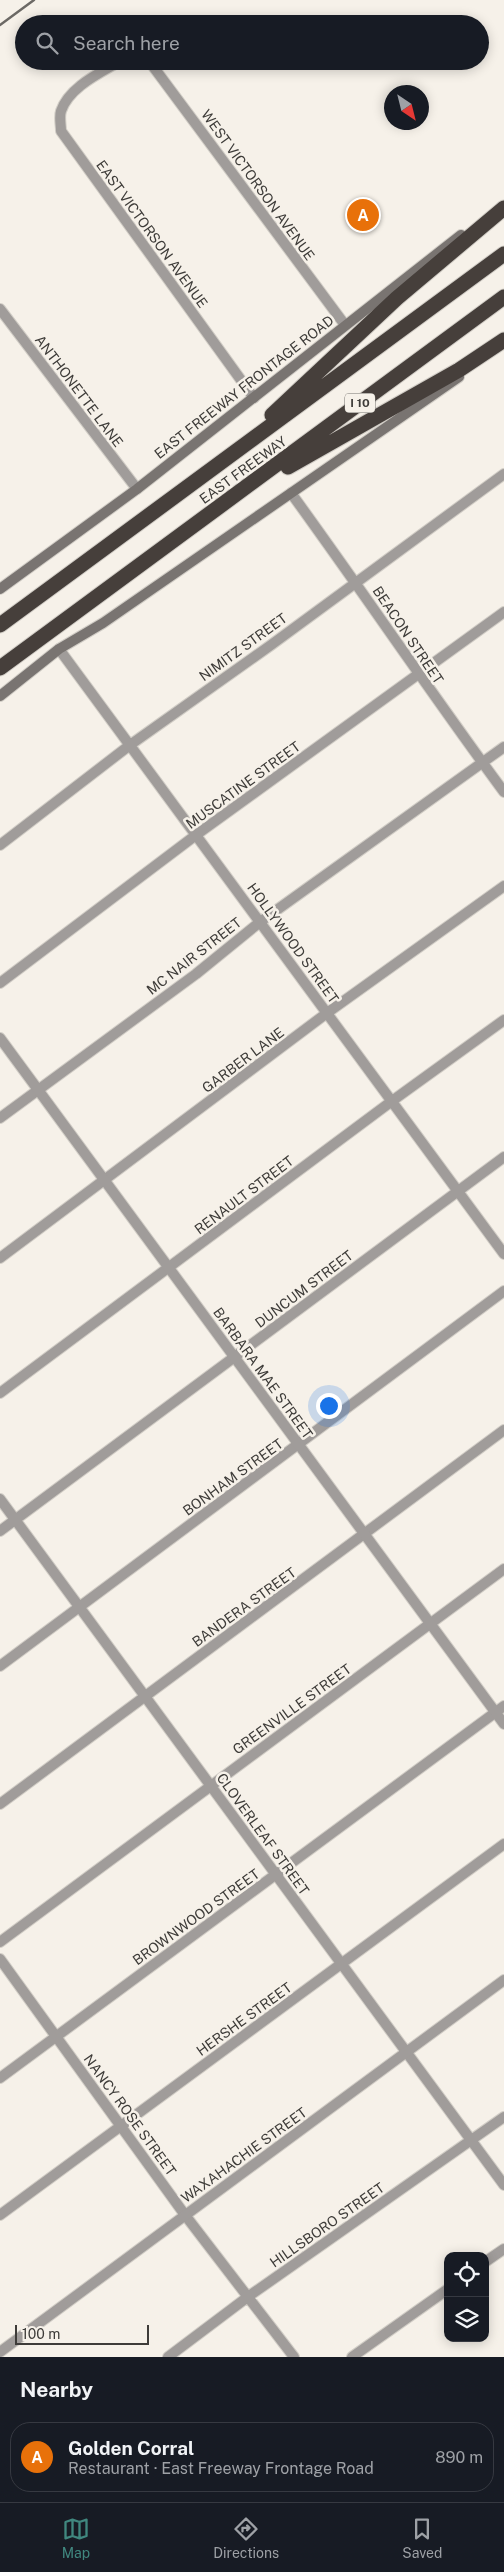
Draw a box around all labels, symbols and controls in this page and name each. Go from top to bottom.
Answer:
search box [15,15,489,70]
icon: search [33,29,61,57]
text: Search here [73,32,180,54]
north arrow [384,85,429,130]
street label: WEST VICTORSON AVENUE [198,107,318,263]
street label: EAST VICTORSON AVENUE [93,157,211,311]
pin: A [347,196,379,234]
street label: EAST FREEWAY FRONTAGE ROAD [151,312,337,462]
street label: ANTHONETTE LANE [32,332,126,450]
road number: I 10 [345,393,375,412]
street label: EAST FREEWAY [196,433,290,507]
street label: BEACON STREET [369,583,447,687]
street label: NIMITZ STREET [196,610,290,684]
street label: MUSCATINE STREET [183,738,303,832]
street label: HOLLYWOOD STREET [244,880,342,1006]
street label: MC NAIR STREET [143,914,245,998]
street label: GARBER LANE [199,1024,287,1096]
street label: RENAULT STREET [191,1153,297,1237]
street label: DUNCUM STREET [252,1247,356,1331]
street label: BARBARA MAE STREET [210,1304,316,1442]
your location [316,1393,342,1419]
street label: BONHAM STREET [180,1435,286,1519]
street label: BANDERA STREET [189,1564,299,1650]
street label: GREENVILLE STREET [230,1661,354,1757]
street label: CLOVERLEAF STREET [213,1770,313,1898]
street label: BROWNWOOD STREET [130,1866,262,1968]
street label: HERSHE STREET [193,1979,295,2059]
street label: NANCY ROSE STREET [81,2051,179,2179]
street label: WAXAHACHIE STREET [178,2104,310,2206]
street label: HILLSBORO STREET [267,2179,387,2271]
map controls [444,2252,489,2342]
button: locate [444,2252,489,2297]
button: layers [444,2297,489,2342]
scale bar [15,2322,149,2345]
text: 100 m [22,2326,60,2342]
text: Nearby [20,2377,93,2402]
text: Golden Corral [68,2437,194,2459]
text: A [31,2448,43,2467]
text: 890 m [435,2448,483,2467]
text: Restaurant · East Freeway Frontage Road [68,2459,374,2478]
tab: Map [62,2515,90,2561]
tab: Directions [213,2515,279,2561]
tab: Saved [402,2515,442,2561]

